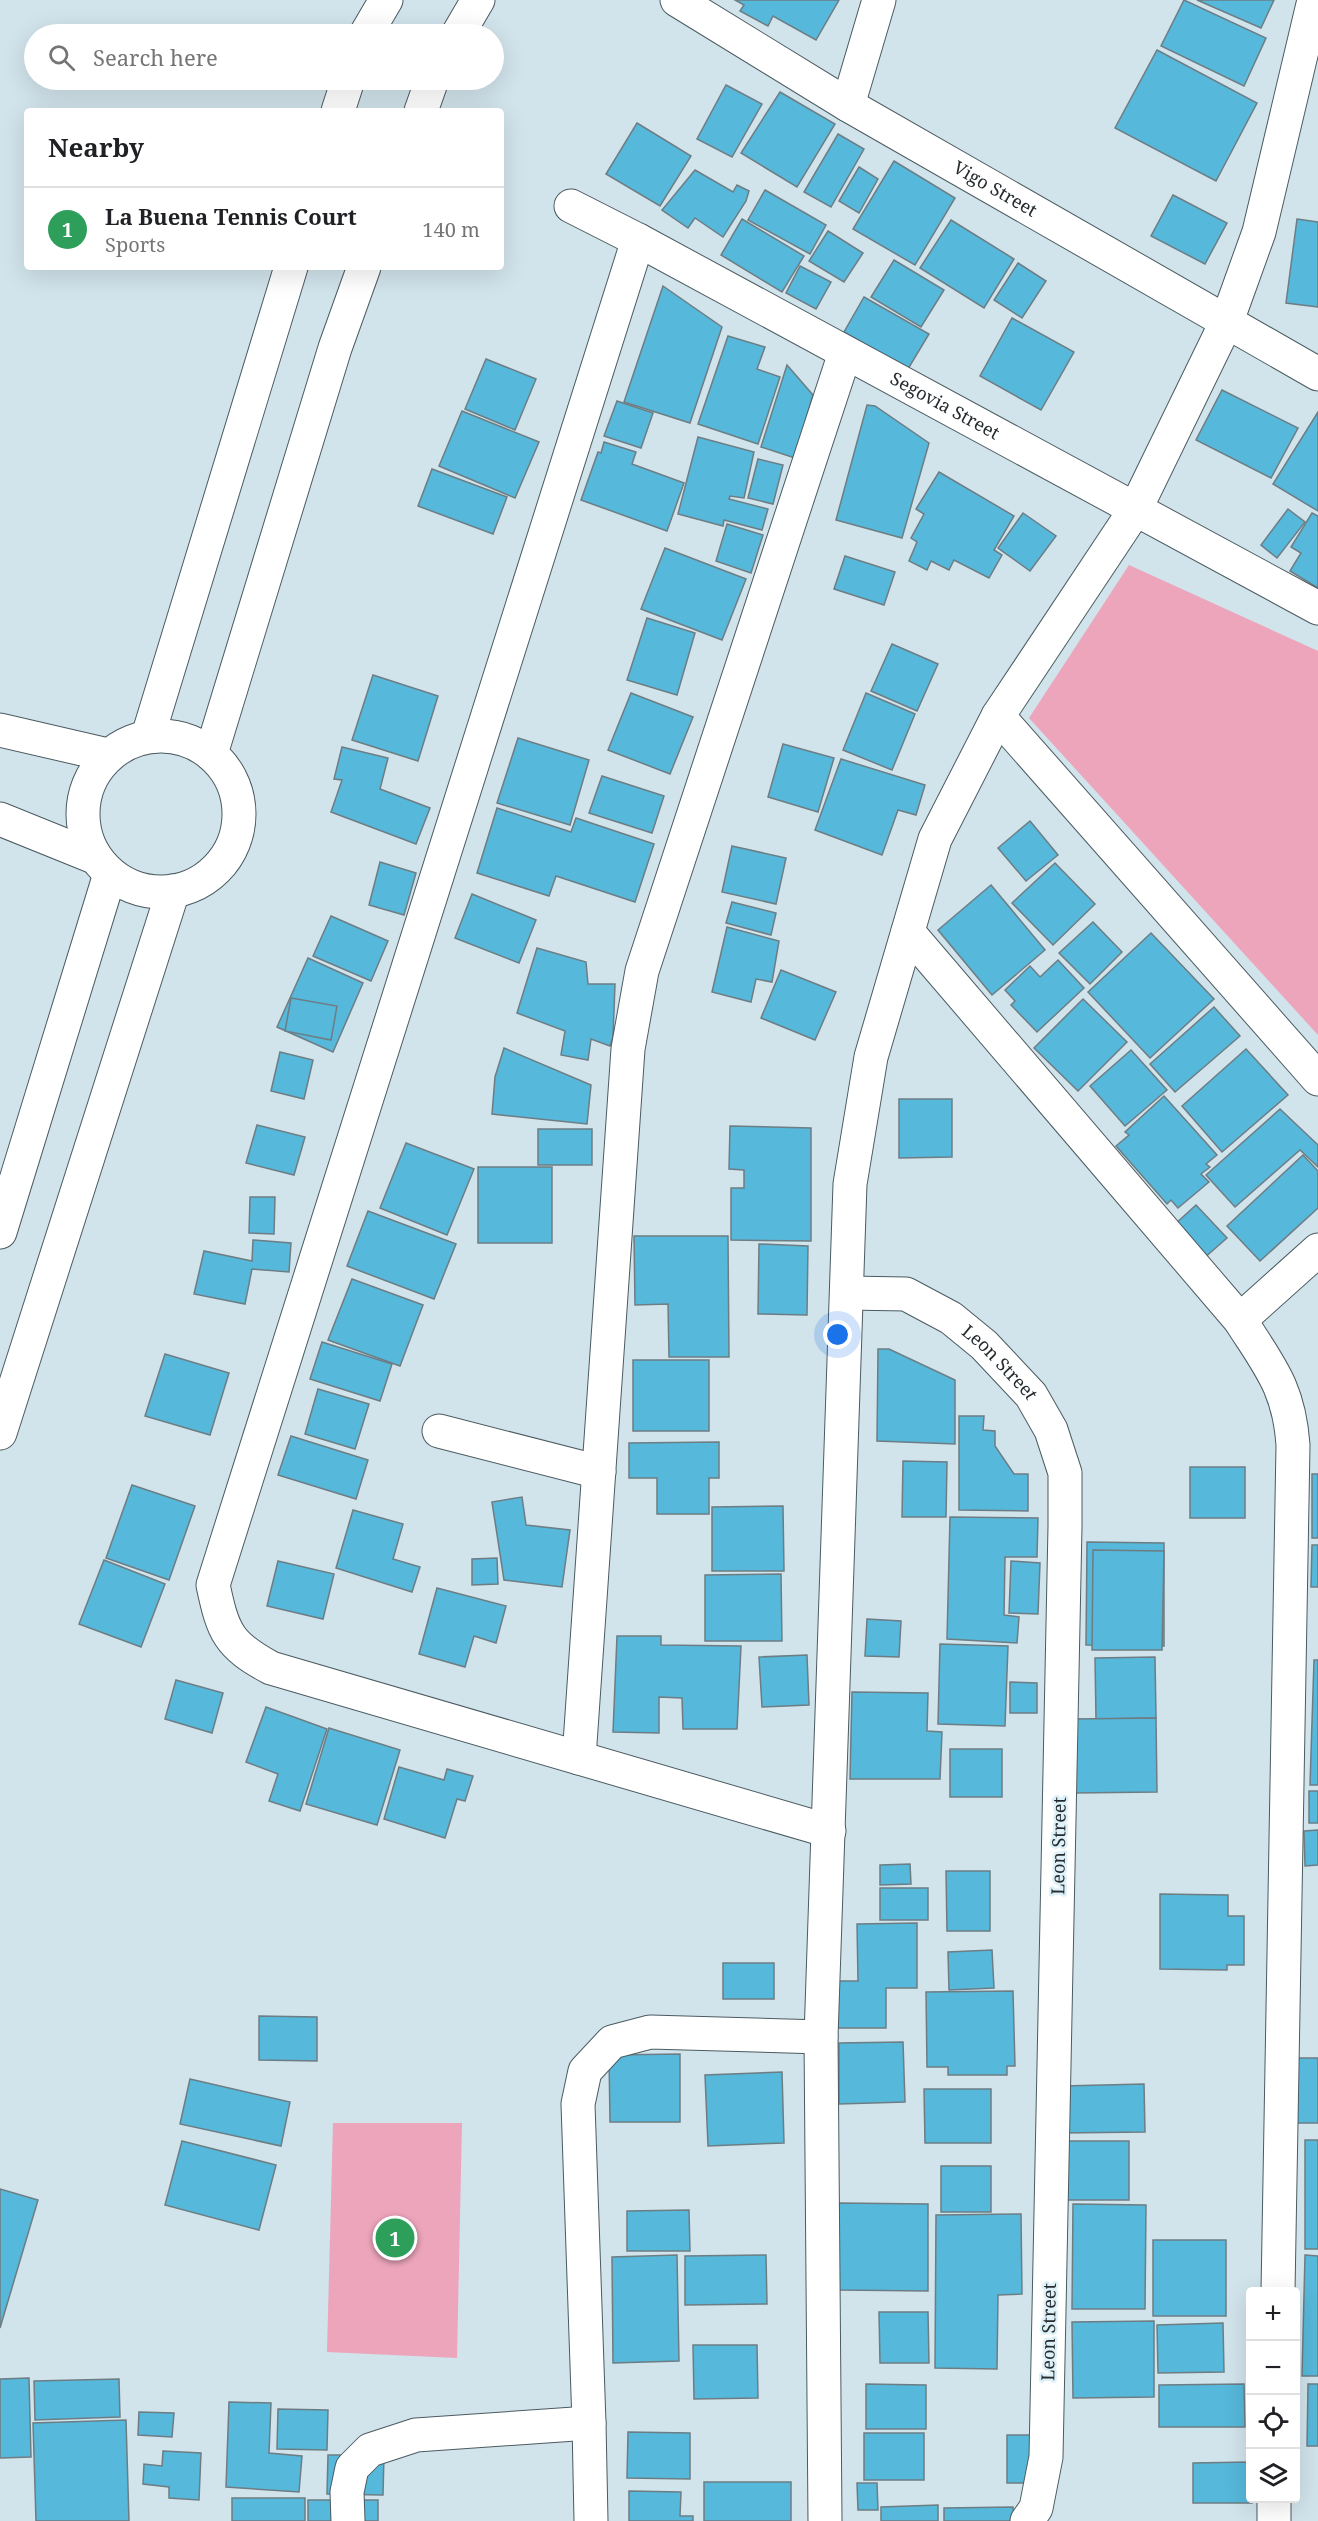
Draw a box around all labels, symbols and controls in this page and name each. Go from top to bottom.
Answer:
search box [24,24,504,90]
icon: search [45,41,78,74]
text: Search here [93,42,218,72]
text: Nearby [48,129,144,165]
street label: Vigo Street [949,155,1042,222]
text: La Buena Tennis Court [105,201,357,231]
text: 1 [62,216,73,243]
text: 140 m [422,216,480,243]
text: Sports [105,231,165,258]
street label: Segovia Street [886,366,1004,444]
street label: Leon Street [957,1319,1044,1404]
your location [823,1320,852,1349]
street label: Leon Street [1045,1797,1071,1895]
pin: 1 [376,2216,414,2260]
street label: Leon Street [1035,2283,1061,2381]
map controls [1246,2287,1300,2503]
button: + [1246,2287,1300,2341]
button: − [1246,2341,1300,2395]
button: locate [1246,2395,1300,2449]
button: layers [1246,2449,1300,2503]

